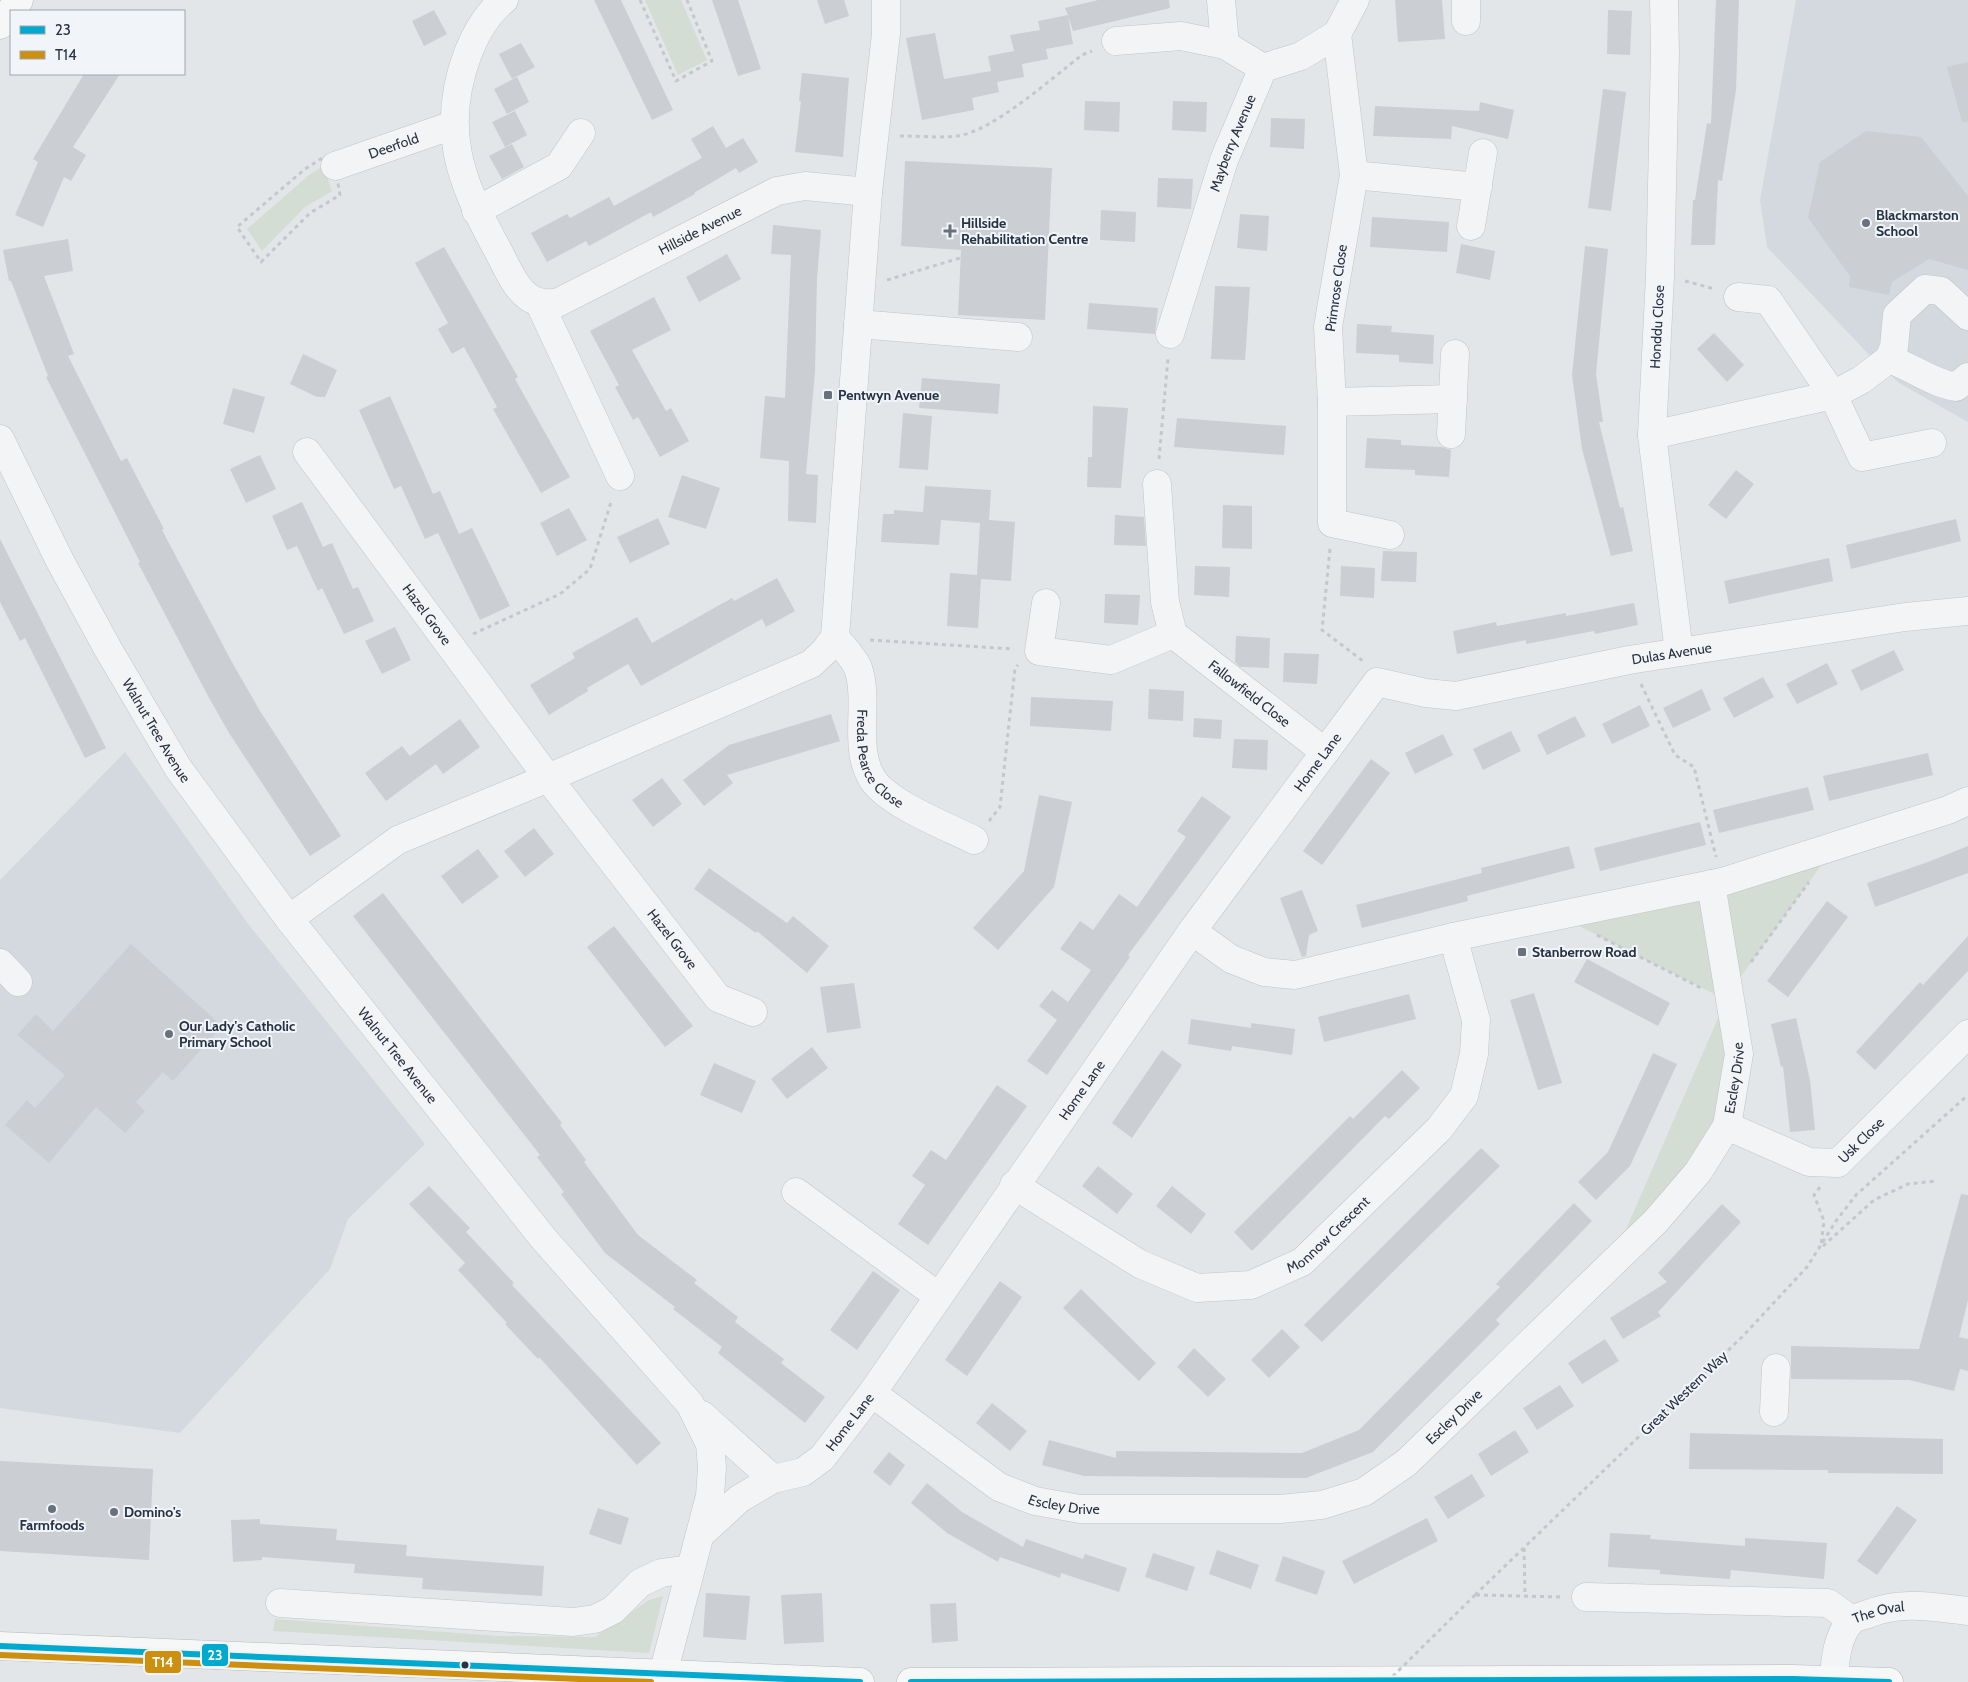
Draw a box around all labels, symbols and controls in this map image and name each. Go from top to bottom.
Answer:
legend [10,10,185,75]
text: 23 [55,21,71,39]
text: T14 [55,46,77,64]
street label: Mayberry Avenue [1206,92,1260,194]
street label: Deerfold [366,129,421,163]
street label: Hillside Avenue [655,202,744,259]
place label: Blackmarston School [1876,206,1959,240]
place label: Hillside Rehabilitation Centre [961,214,1088,248]
marker: Blackmarston School [1860,217,1872,229]
marker: Hillside Rehabilitation Centre [943,224,957,238]
street label: Primrose Close [1321,243,1351,333]
street label: Honddu Close [1646,285,1668,369]
place label: Pentwyn Avenue [838,386,939,404]
marker: Pentwyn Avenue [822,389,834,401]
street label: Hazel Grove [399,580,456,649]
street label: Dulas Avenue [1630,638,1713,668]
street label: Fallowfield Close [1205,656,1294,731]
street label: Walnut Tree Avenue [118,675,195,786]
street label: Freda Pearce Close [853,709,907,812]
street label: Home Lane [1290,729,1345,795]
street label: Hazel Grove [643,905,702,973]
place label: Stanberrow Road [1532,943,1636,961]
marker: Stanberrow Road [1516,946,1528,958]
street label: Walnut Tree Avenue [354,1004,441,1107]
place label: Our Lady's Catholic Primary School [179,1017,296,1051]
marker: Our Lady's Catholic Primary School [163,1028,175,1040]
street label: Escley Drive [1720,1041,1748,1115]
street label: Home Lane [1055,1057,1109,1123]
street label: Usk Close [1834,1113,1888,1167]
street label: Monnow Crescent [1284,1192,1374,1277]
street label: Great Western Way [1637,1347,1731,1439]
street label: Escley Drive [1422,1385,1486,1448]
street label: Home Lane [822,1389,878,1455]
street label: Escley Drive [1026,1490,1100,1518]
marker: Farmfoods [46,1503,58,1515]
place label: Domino's [124,1503,181,1521]
marker: Domino's [108,1506,120,1518]
place label: Farmfoods [19,1516,85,1534]
street label: The Oval [1850,1597,1906,1627]
line badge: 23 [201,1643,229,1667]
text: 23 [208,1646,222,1664]
line badge: T14 [144,1650,182,1674]
text: T14 [152,1653,174,1671]
unlabelled marker [460,1660,470,1670]

